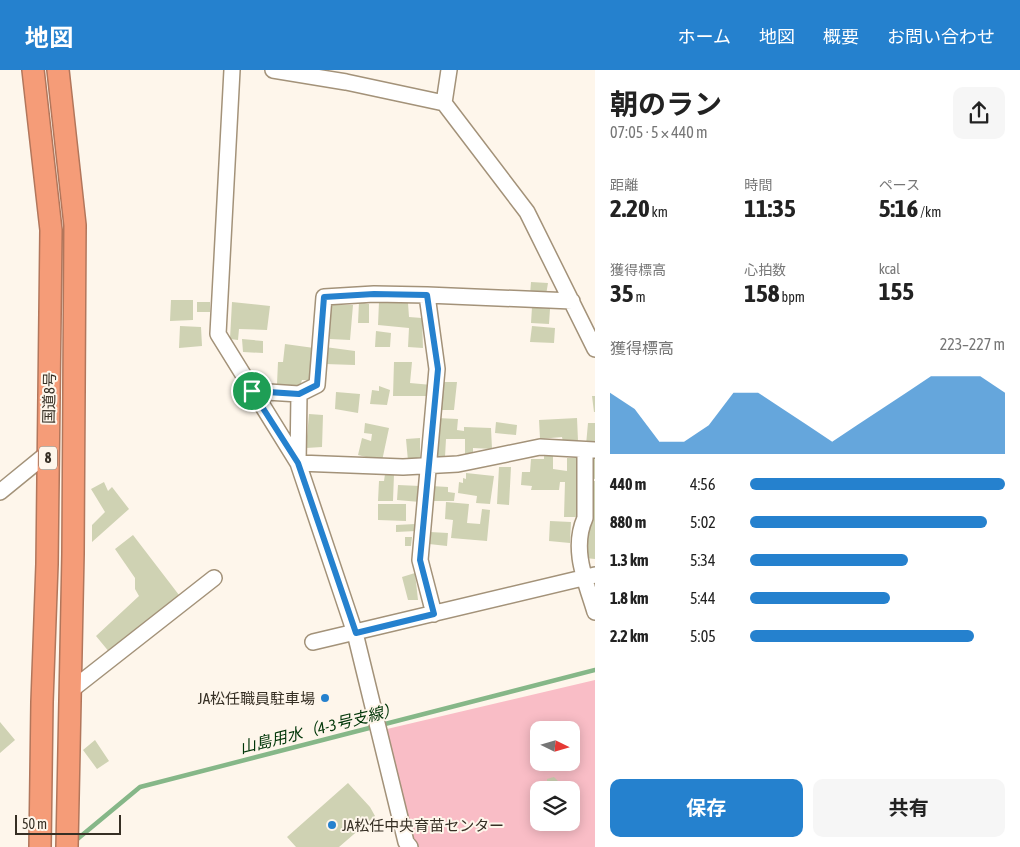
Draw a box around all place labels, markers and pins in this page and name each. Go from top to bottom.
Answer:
pin [231,370,273,412]
place label: JA松任職員駐車場 [198,690,315,707]
marker: JA松任職員駐車場 [319,692,331,704]
place label: JA松任中央育苗センター [342,817,504,834]
marker: JA松任中央育苗センター [326,819,338,831]

